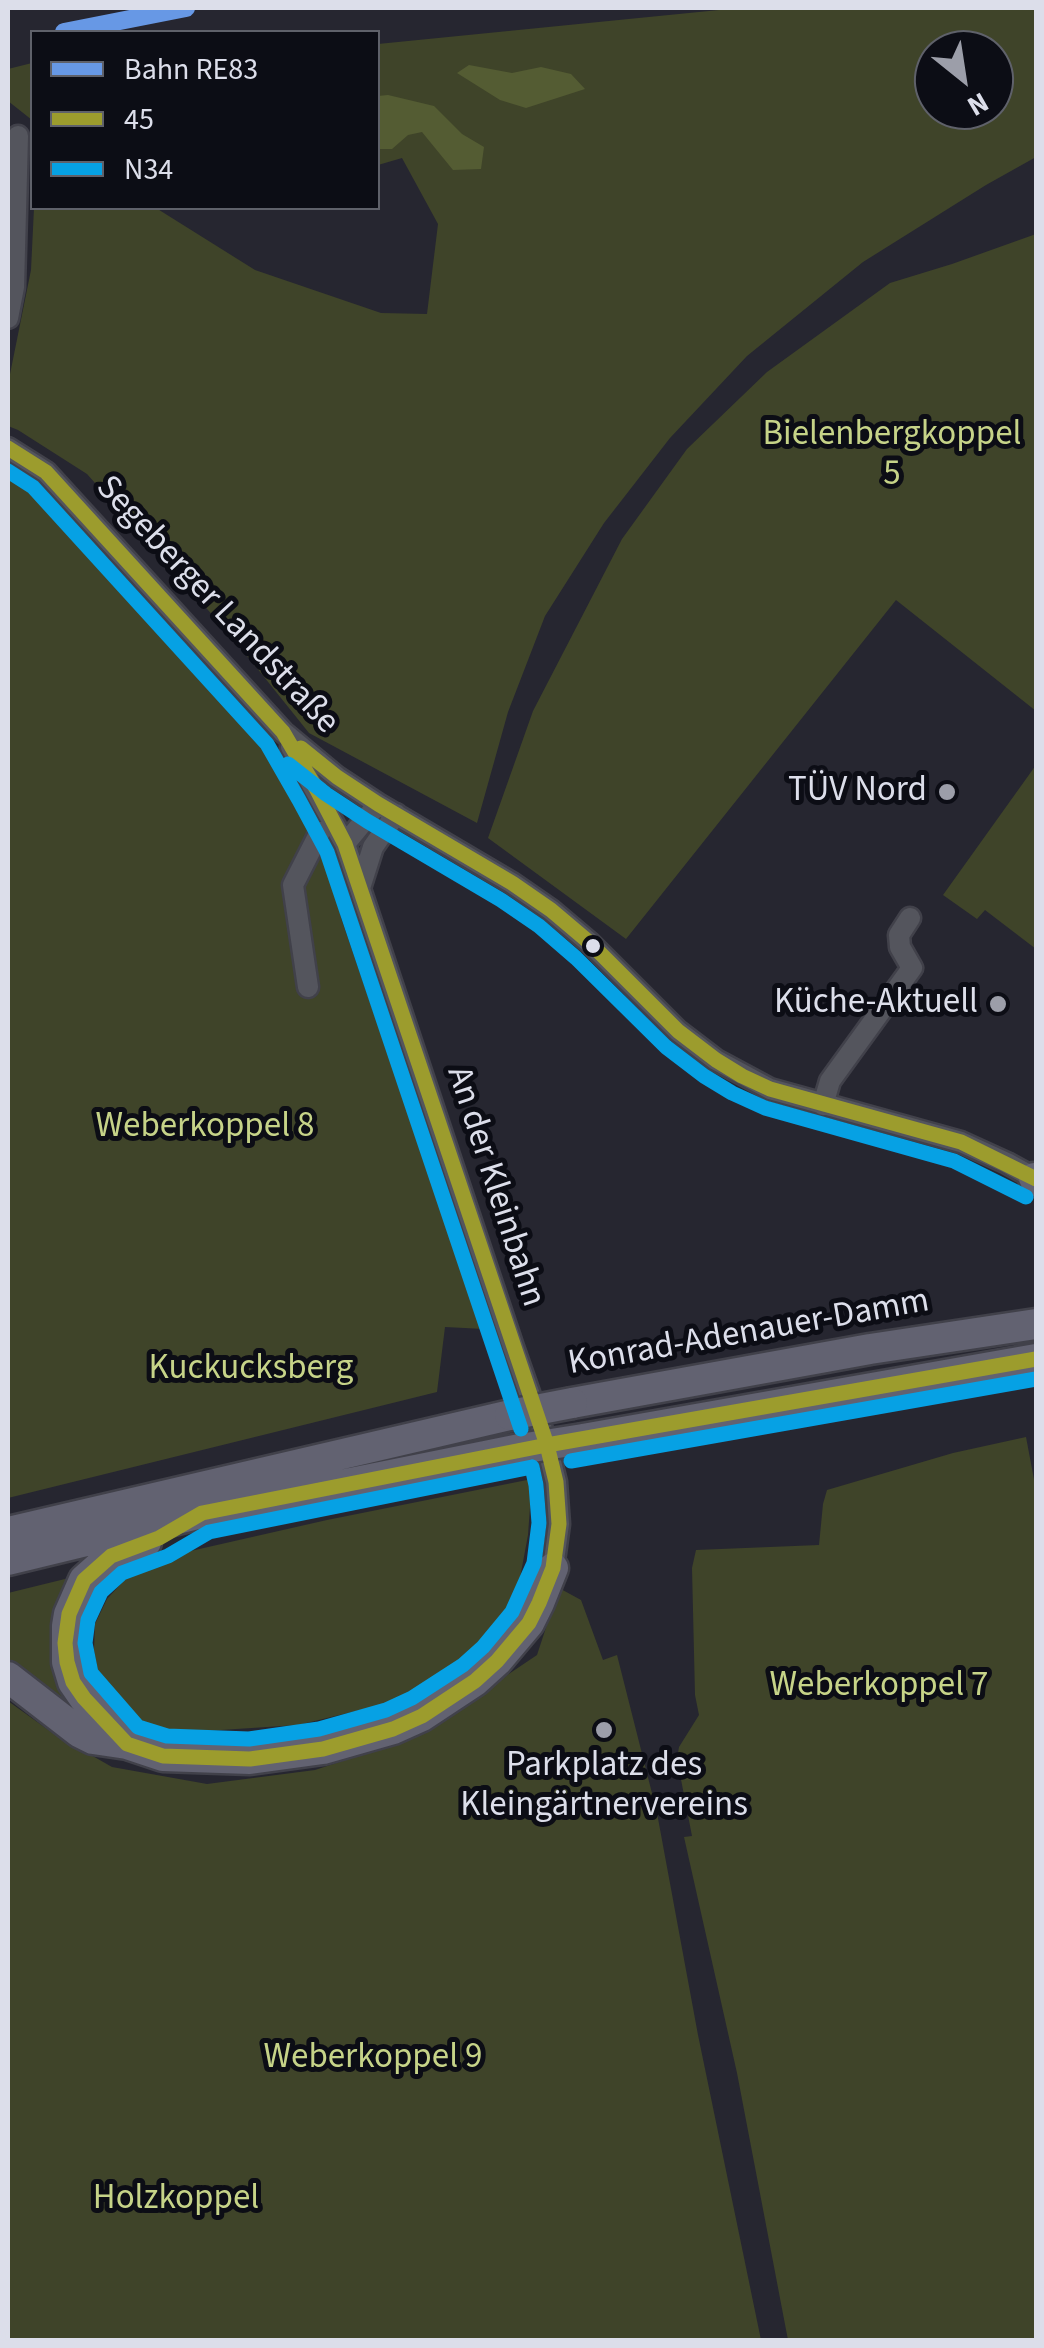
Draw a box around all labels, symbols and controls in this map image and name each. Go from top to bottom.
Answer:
legend [30,30,380,210]
north arrow [914,30,1014,130]
text: Bahn RE83 [124,48,258,91]
text: N [960,82,996,126]
text: 45 [124,98,154,141]
text: N34 [124,148,173,191]
park label: Bielenbergkoppel 5 [763,415,1021,497]
street label: Segeberger Landstraße [85,468,347,744]
place label: TÜV Nord [788,771,927,813]
marker: TÜV Nord [936,781,958,803]
unlabelled marker [583,936,603,956]
place label: Küche-Aktuell [774,983,978,1025]
marker: Küche-Aktuell [987,993,1009,1015]
street label: An der Kleinbahn [435,1062,553,1312]
park label: Weberkoppel 8 [96,1107,314,1149]
street label: Konrad-Adenauer-Damm [565,1282,933,1386]
park label: Kuckucksberg [149,1349,353,1391]
park label: Weberkoppel 7 [770,1666,988,1708]
marker: Parkplatz des Kleingärtnervereins [593,1719,615,1741]
place label: Parkplatz des Kleingärtnervereins [460,1746,748,1828]
park label: Weberkoppel 9 [264,2038,482,2080]
park label: Holzkoppel [93,2179,259,2221]

